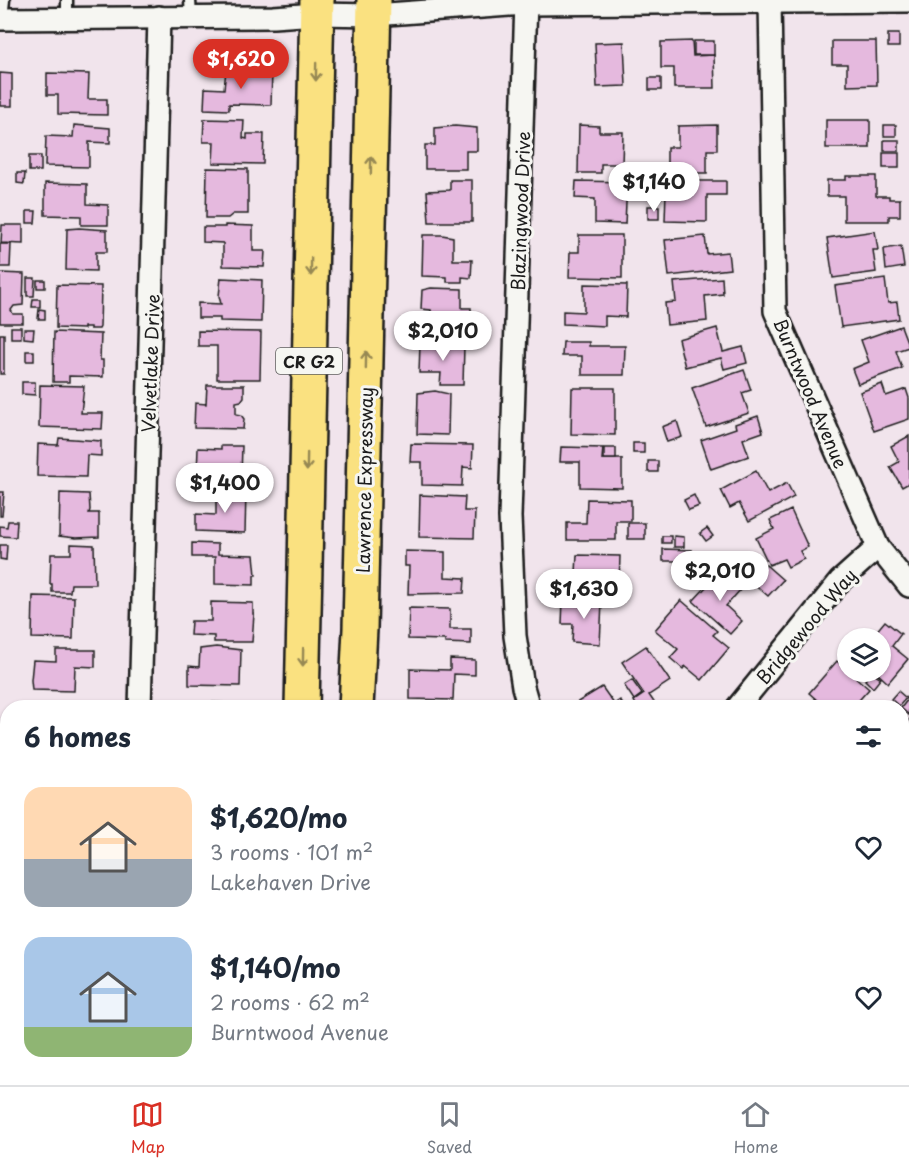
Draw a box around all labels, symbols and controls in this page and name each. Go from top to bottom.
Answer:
pin: $1,620 [192,39,290,90]
text: $1,620 [207,43,275,73]
one-way arrow [310,62,321,82]
street label: Blazingwood Drive [504,131,536,291]
one-way arrow [365,156,376,176]
pin: $1,140 [605,162,703,213]
text: $1,140 [623,166,685,196]
one-way arrow [306,257,317,277]
street label: Velvetlake Drive [134,293,166,433]
pin: $2,010 [394,311,492,362]
street label: Burntwood Avenue [767,314,855,473]
text: $2,010 [408,315,478,345]
road number: CR G2 [276,348,342,374]
one-way arrow [361,351,372,371]
street label: Lawrence Expressway [349,387,379,573]
one-way arrow [301,452,313,472]
pin: $1,400 [176,463,274,514]
text: $1,400 [190,467,260,497]
pin: $2,010 [671,551,769,602]
text: $2,010 [685,555,755,585]
street label: Bridgewood Way [749,562,863,690]
pin: $1,630 [535,569,633,620]
text: $1,630 [550,573,618,603]
map controls [837,628,891,682]
button: layers [837,628,891,682]
one-way arrow [297,647,309,667]
text: 6 homes [24,717,131,756]
icon: filters [852,720,885,753]
text: $1,620/mo [210,798,347,837]
icon: home [72,811,144,883]
icon: heart [852,831,885,864]
text: 3 rooms · 101 m² [210,837,373,867]
text: Lakehaven Drive [210,867,371,897]
text: $1,140/mo [210,948,341,987]
icon: home [72,961,144,1033]
icon: heart [852,981,885,1014]
text: 2 rooms · 62 m² [210,987,370,1017]
text: Burntwood Avenue [210,1017,389,1047]
tab: Map [131,1098,165,1158]
tab: Saved [427,1098,472,1158]
tab: Home [734,1098,778,1158]

